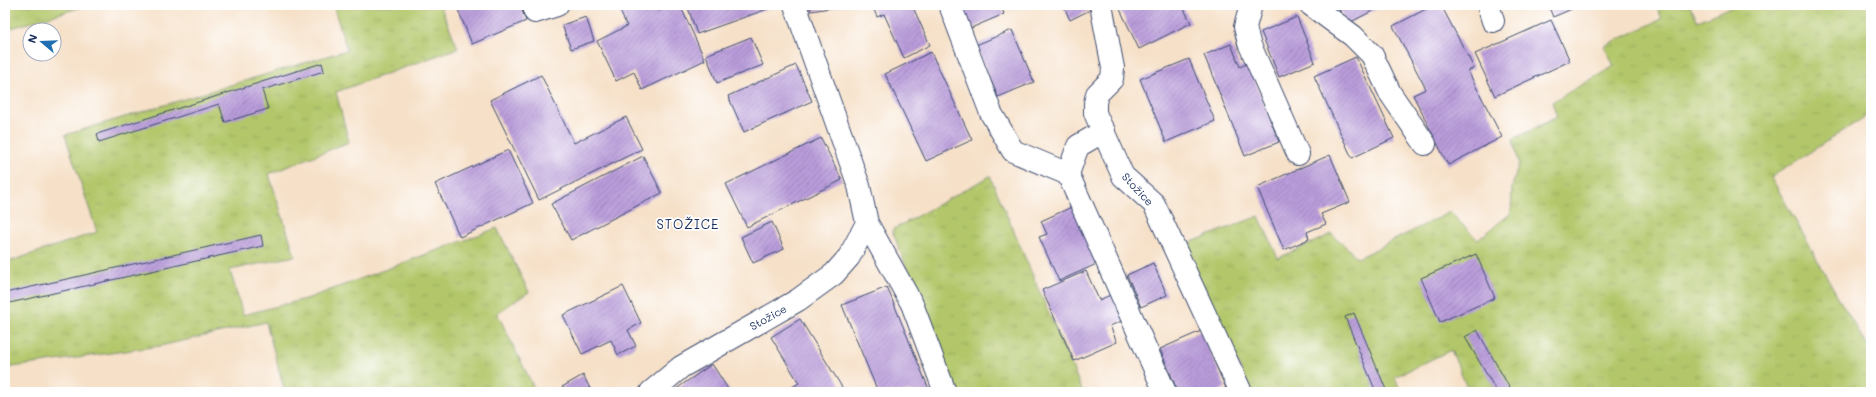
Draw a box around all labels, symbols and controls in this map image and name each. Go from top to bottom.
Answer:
north arrow [22,22,62,62]
text: N [24,32,41,45]
street label: Stožice [1119,169,1157,209]
district label: STOŽICE [656,215,720,232]
street label: Stožice [747,301,789,333]

